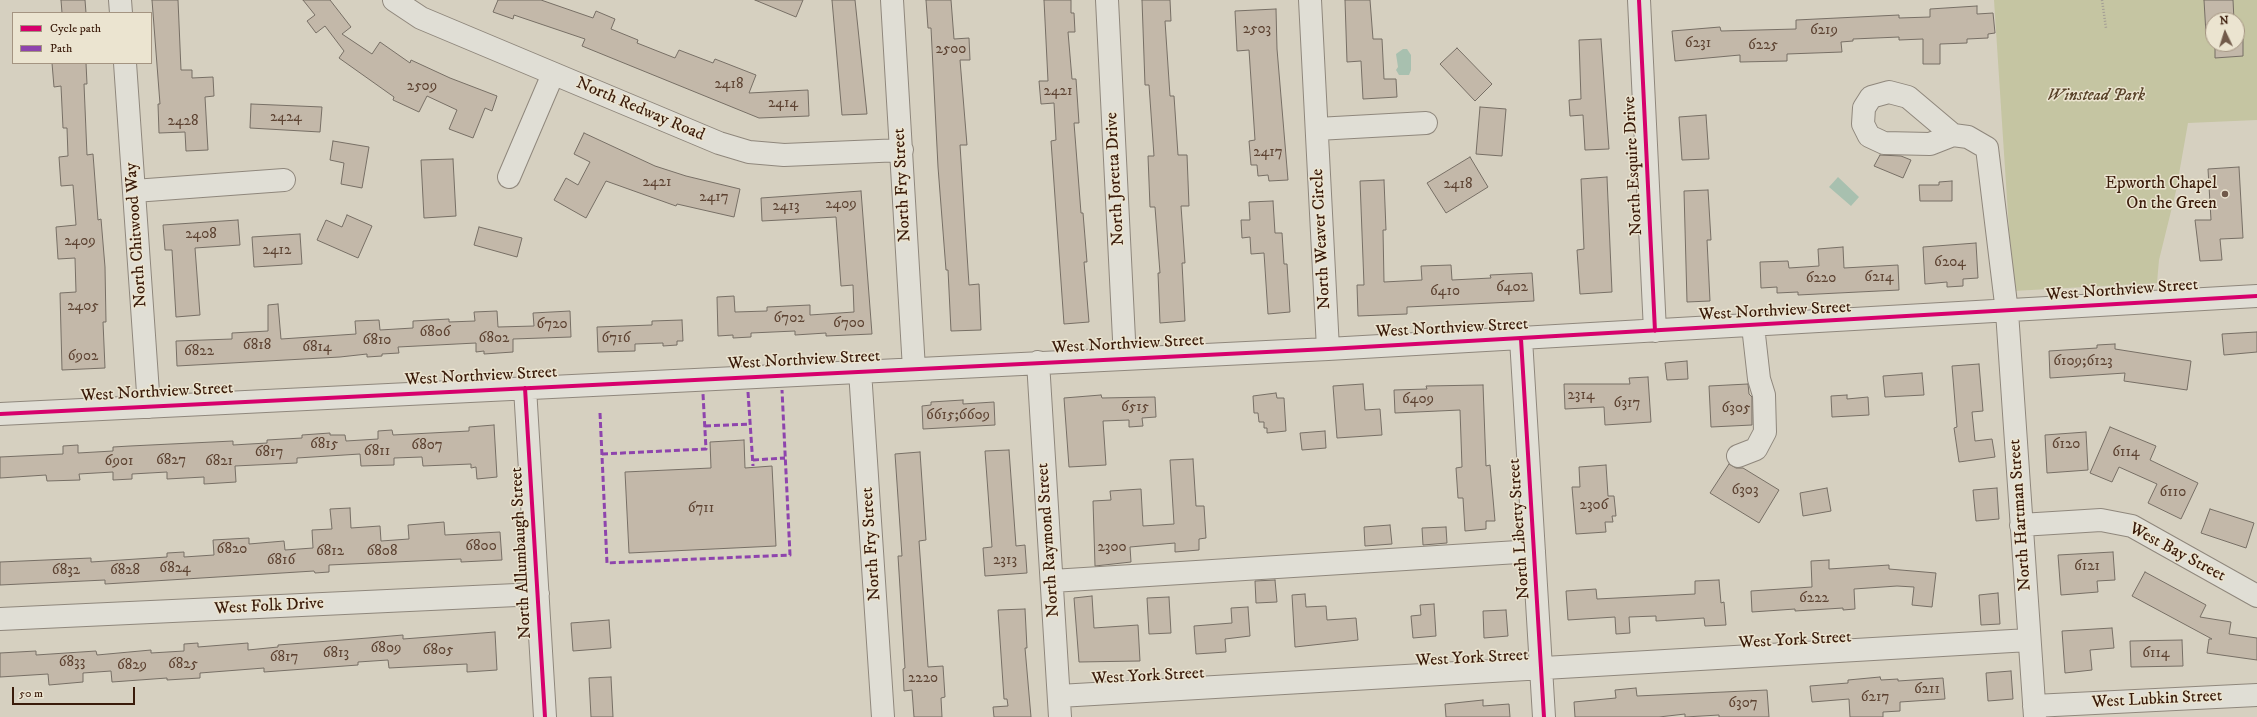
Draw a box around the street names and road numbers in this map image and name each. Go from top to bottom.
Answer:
street label: North Redway Road [573,74,707,146]
street label: North Esquire Drive [1620,96,1648,236]
street label: North Joretta Drive [1102,112,1130,246]
street label: North Fry Street [890,128,916,242]
street label: North Chitwood Way [122,162,152,308]
street label: North Weaver Circle [1308,168,1336,310]
street label: West Northview Street [2045,276,2199,306]
street label: West Northview Street [1698,298,1852,326]
street label: West Northview Street [1375,315,1529,343]
street label: West Northview Street [1051,331,1205,359]
street label: West Northview Street [727,347,881,375]
street label: West Northview Street [404,363,558,391]
street label: West Northview Street [80,379,234,407]
street label: North Hartman Street [2006,438,2036,592]
street label: North Liberty Street [1505,458,1535,600]
street label: North Raymond Street [1033,462,1065,618]
street label: North Allumbaugh Street [507,466,537,640]
street label: North Fry Street [858,486,886,602]
street label: West Bay Street [2125,519,2229,587]
street label: West Folk Drive [214,594,324,620]
street label: West York Street [1738,628,1852,654]
street label: West York Street [1415,646,1529,672]
street label: West York Street [1091,664,1205,690]
street label: West Lubkin Street [2091,686,2223,714]

